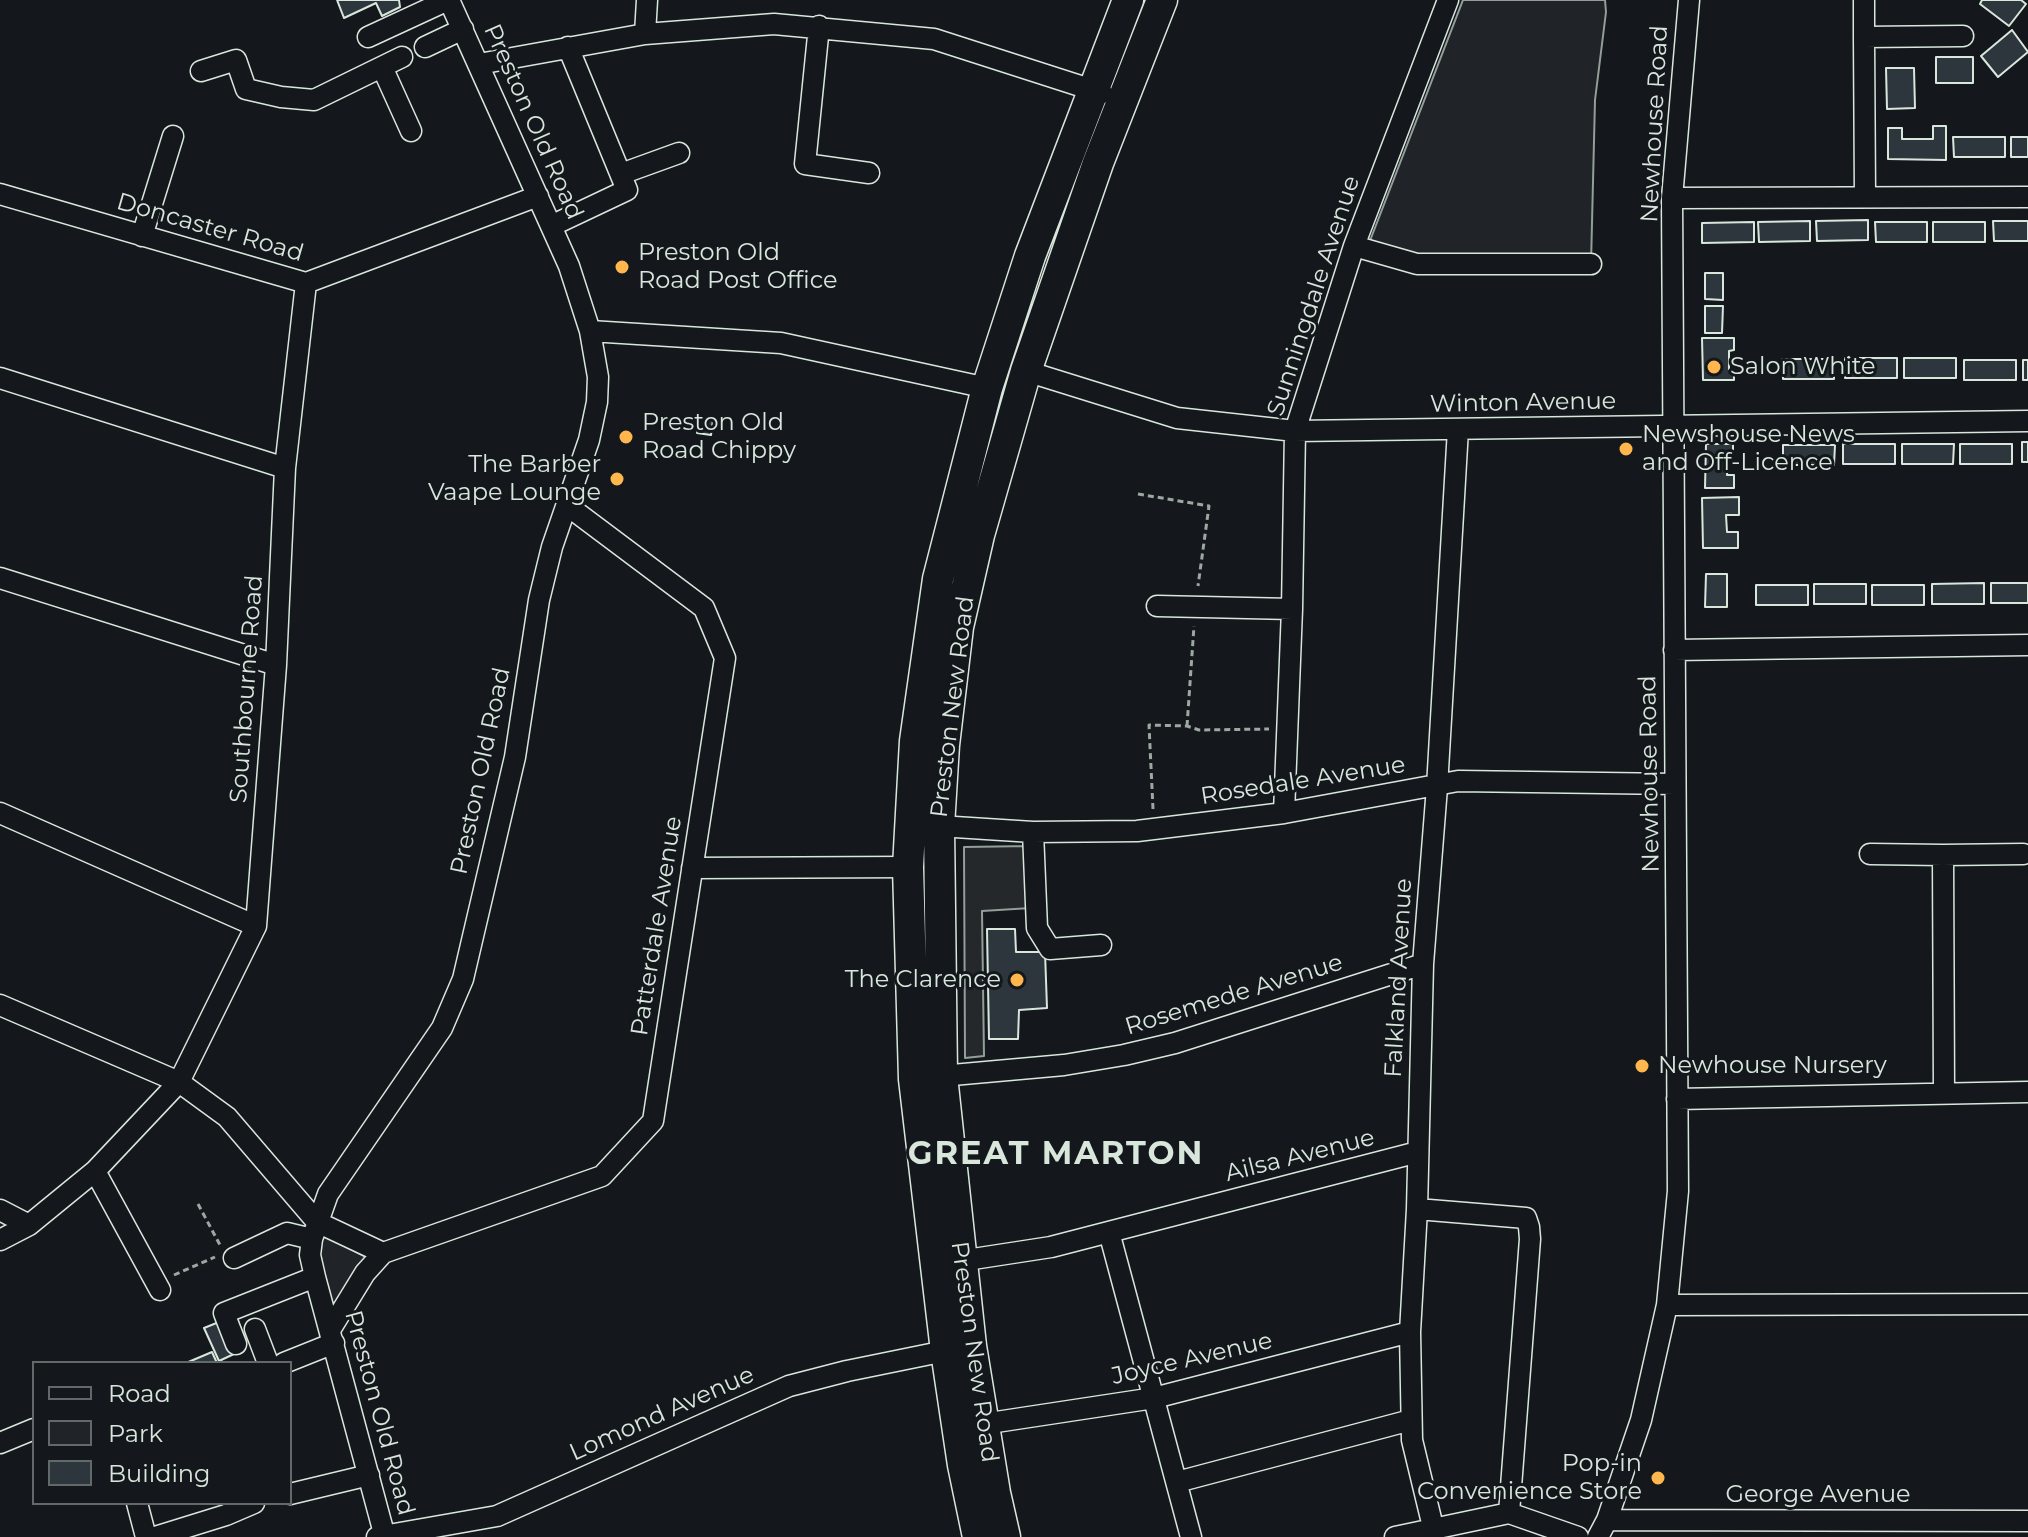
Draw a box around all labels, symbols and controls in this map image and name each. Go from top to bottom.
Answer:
street label: Preston Old Road [477,20,589,224]
street label: Newhouse Road [1635,25,1675,223]
street label: Sunningdale Avenue [1262,172,1366,420]
street label: Doncaster Road [113,188,307,268]
place label: Preston Old Road Post Office [638,239,837,295]
marker: Preston Old Road Post Office [613,258,631,276]
place label: Salon White [1730,353,1875,381]
marker: Salon White [1705,358,1723,376]
street label: Winton Avenue [1430,387,1616,419]
place label: Preston Old Road Chippy [642,409,796,465]
place label: Newshouse News and Off-Licence [1642,421,1855,477]
marker: Preston Old Road Chippy [617,428,635,446]
marker: Newshouse News and Off-Licence [1617,440,1635,458]
place label: The Barber Vaape Lounge [428,451,601,507]
marker: The Barber Vaape Lounge [608,470,626,488]
street label: Southbourne Road [225,574,269,804]
street label: Preston New Road [925,595,981,819]
street label: Preston Old Road [445,665,517,877]
street label: Newhouse Road [1634,675,1666,873]
street label: Rosedale Avenue [1199,751,1407,811]
street label: Patterdale Avenue [625,814,689,1038]
street label: Falkland Avenue [1379,878,1419,1078]
street label: Rosemede Avenue [1122,948,1346,1042]
place label: The Clarence [845,966,1001,994]
marker: The Clarence [1008,971,1026,989]
place label: Newhouse Nursery [1658,1052,1887,1080]
marker: Newhouse Nursery [1633,1057,1651,1075]
street label: Ailsa Avenue [1222,1124,1378,1188]
district label: GREAT MARTON [908,1136,1204,1174]
street label: Preston New Road [944,1240,1004,1464]
street label: Preston Old Road [338,1307,420,1519]
street label: Joyce Avenue [1109,1327,1275,1391]
street label: Lomond Avenue [565,1360,759,1468]
legend [32,1361,292,1505]
text: Road [108,1379,171,1408]
text: Park [108,1419,163,1448]
place label: Pop-in Convenience Store [1417,1450,1642,1506]
text: Building [108,1459,211,1488]
marker: Pop-in Convenience Store [1649,1469,1667,1487]
street label: George Avenue [1725,1481,1911,1509]

